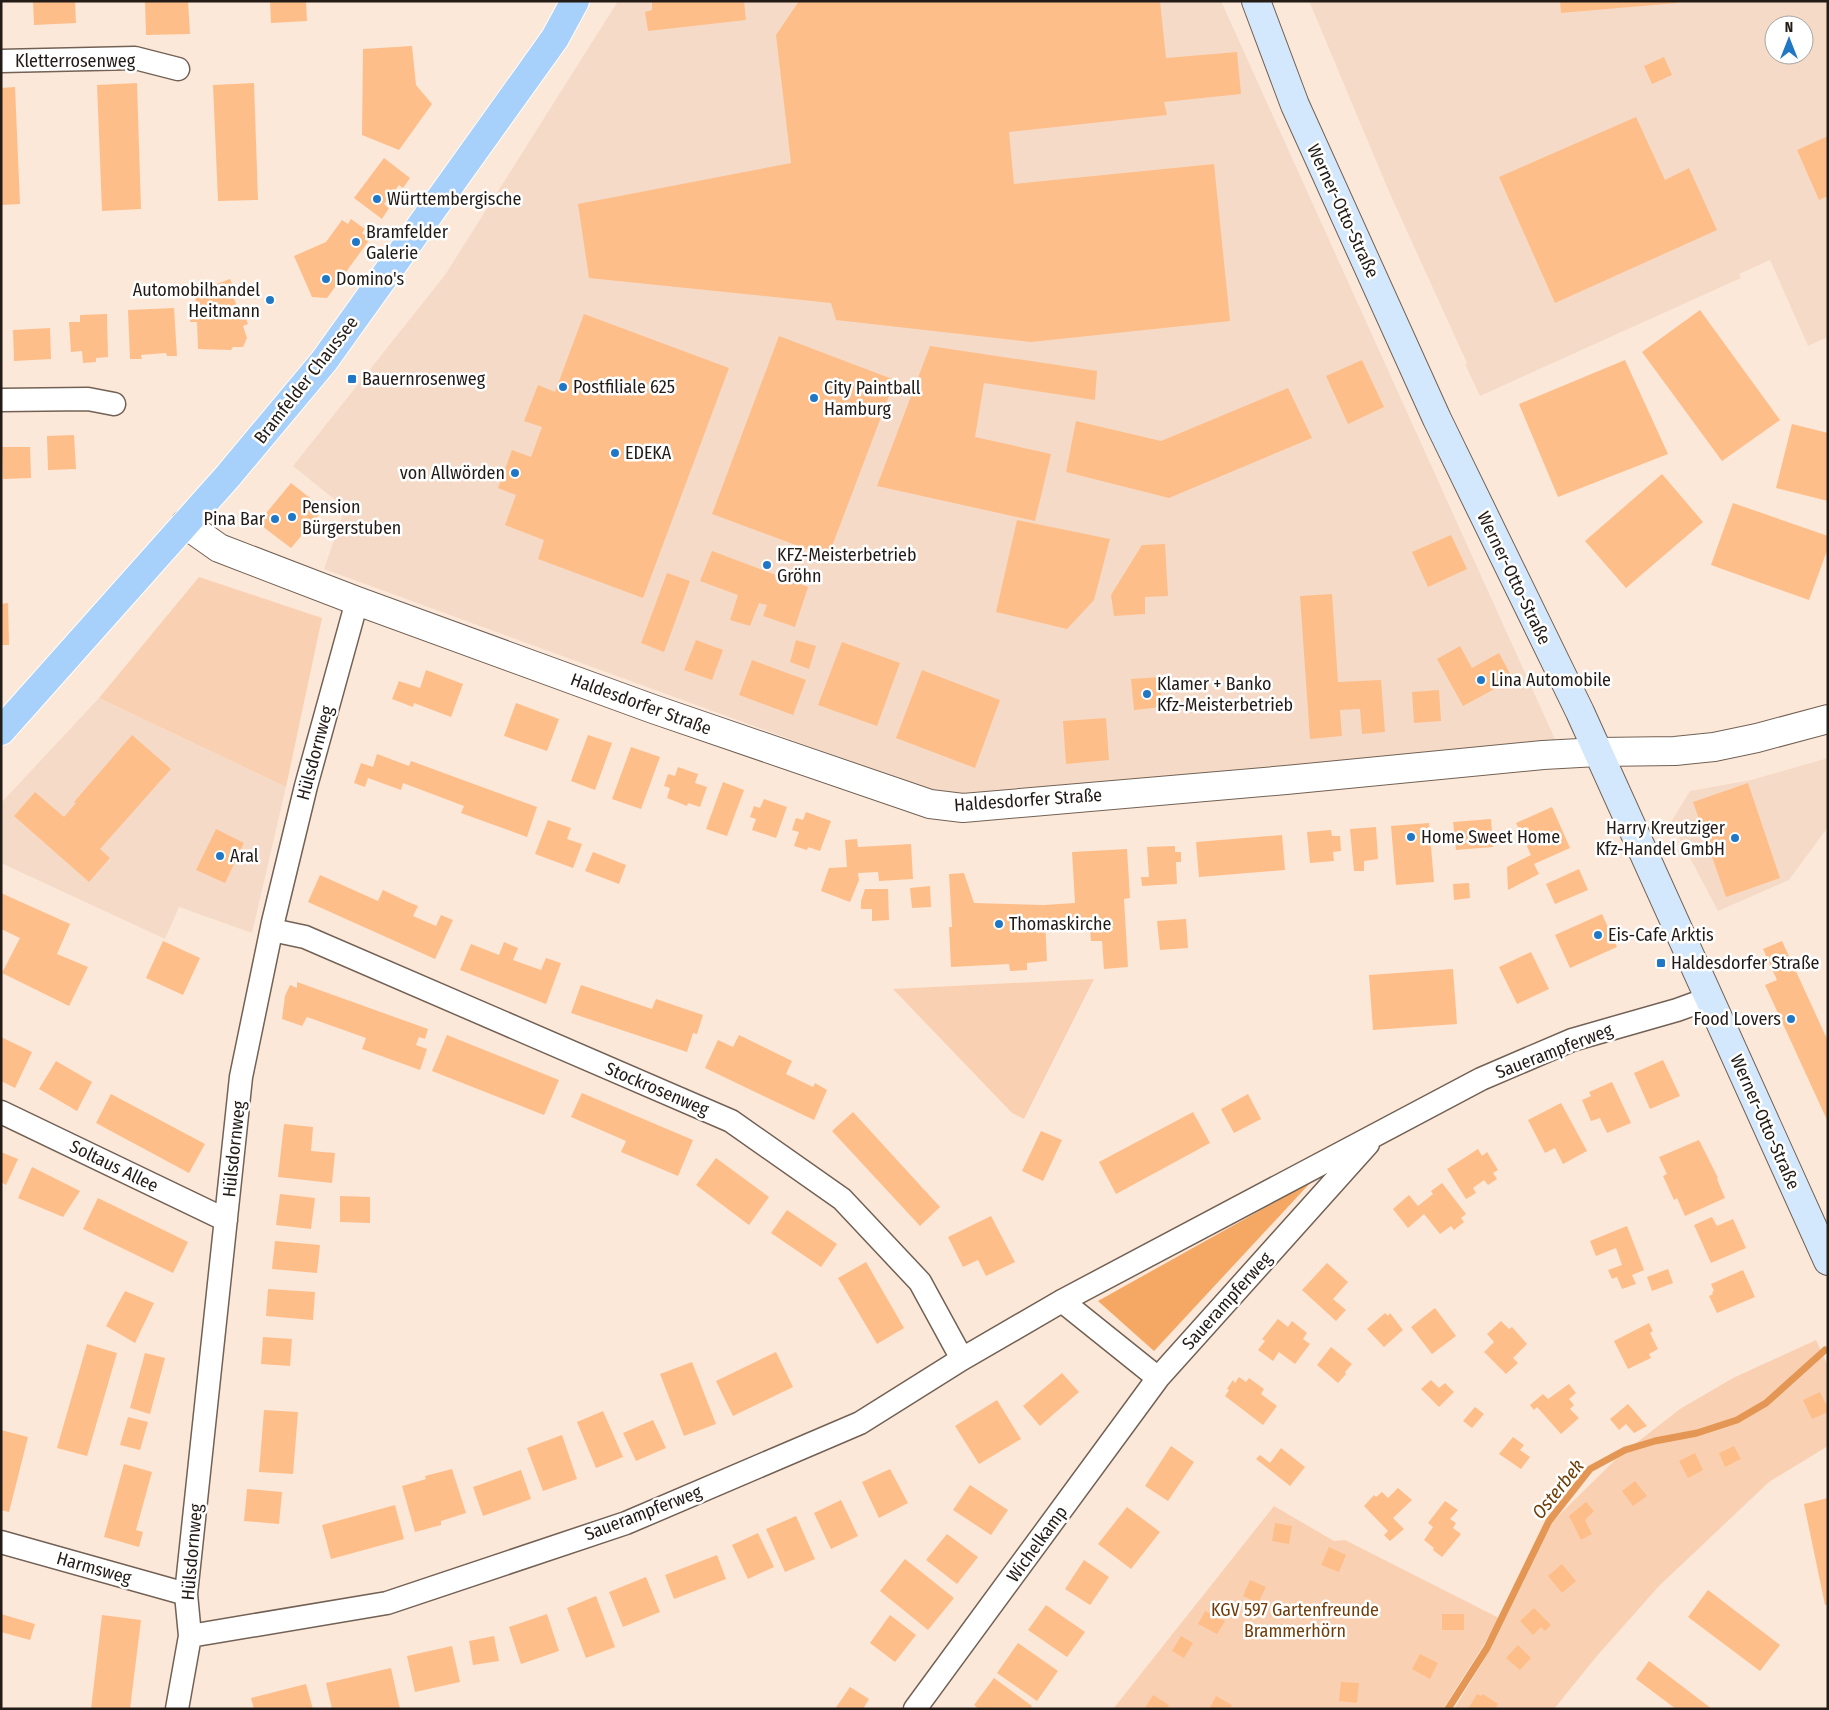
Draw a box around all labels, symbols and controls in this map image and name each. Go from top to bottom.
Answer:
north arrow [1764,15,1814,65]
text: N [1785,19,1793,36]
street label: Kletterrosenweg [15,50,136,72]
street label: Werner-Otto-Straße [1302,141,1384,282]
place label: Württembergische [387,188,522,210]
marker: Württembergische [371,193,383,205]
place label: Bramfelder Galerie [366,221,449,264]
marker: Bramfelder Galerie [350,236,362,248]
place label: Domino's [336,268,405,290]
marker: Domino's [320,273,332,285]
place label: Automobilhandel Heitmann [133,279,260,322]
marker: Automobilhandel Heitmann [264,294,276,306]
street label: Bramfelder Chaussee [249,312,363,448]
place label: Bauernrosenweg [362,368,486,390]
marker: Bauernrosenweg [346,373,358,385]
place label: Postfiliale 625 [573,376,675,398]
place label: City Paintball Hamburg [824,377,921,420]
marker: Postfiliale 625 [557,381,569,393]
marker: City Paintball Hamburg [808,392,820,404]
place label: EDEKA [625,442,672,464]
marker: EDEKA [609,447,621,459]
place label: von Allwörden [400,462,505,484]
marker: von Allwörden [509,467,521,479]
place label: Pension Bürgerstuben [302,496,401,539]
place label: Pina Bar [204,508,266,530]
street label: Werner-Otto-Straße [1472,508,1556,648]
marker: Pension Bürgerstuben [286,511,298,523]
marker: Pina Bar [269,513,281,525]
place label: KFZ-Meisterbetrieb Gröhn [777,544,917,587]
marker: KFZ-Meisterbetrieb Gröhn [761,559,773,571]
street label: Haldesdorfer Straße [567,668,715,740]
place label: Lina Automobile [1491,669,1611,691]
place label: Klamer + Banko Kfz-Meisterbetrieb [1157,673,1293,716]
marker: Lina Automobile [1475,674,1487,686]
marker: Klamer + Banko Kfz-Meisterbetrieb [1141,688,1153,700]
street label: Hülsdornweg [292,703,338,803]
street label: Haldesdorfer Straße [953,784,1103,816]
place label: Harry Kreutziger Kfz-Handel GmbH [1596,817,1726,860]
place label: Home Sweet Home [1421,826,1560,848]
marker: Home Sweet Home [1405,831,1417,843]
marker: Harry Kreutziger Kfz-Handel GmbH [1729,832,1741,844]
place label: Aral [230,845,259,867]
marker: Aral [214,850,226,862]
place label: Thomaskirche [1009,913,1111,935]
marker: Thomaskirche [993,918,1005,930]
place label: Eis-Cafe Arktis [1608,924,1714,946]
marker: Eis-Cafe Arktis [1592,929,1604,941]
place label: Haldesdorfer Straße [1671,952,1820,974]
marker: Haldesdorfer Straße [1655,957,1667,969]
place label: Food Lovers [1693,1008,1781,1030]
marker: Food Lovers [1785,1013,1797,1025]
street label: Sauerampferweg [1492,1018,1616,1083]
street label: Werner-Otto-Straße [1725,1051,1805,1193]
street label: Stockrosenweg [602,1057,713,1121]
street label: Hülsdornweg [218,1099,250,1198]
street label: Soltaus Allee [66,1135,162,1197]
street label: Sauerampferweg [1177,1247,1277,1354]
water label: Osterbek [1527,1455,1589,1523]
street label: Sauerampferweg [581,1480,705,1545]
street label: Wichelkamp [1002,1501,1072,1587]
street label: Hülsdornweg [177,1502,207,1601]
street label: Harmsweg [54,1547,134,1589]
park label: KGV 597 Gartenfreunde Brammerhörn [1211,1599,1379,1642]

